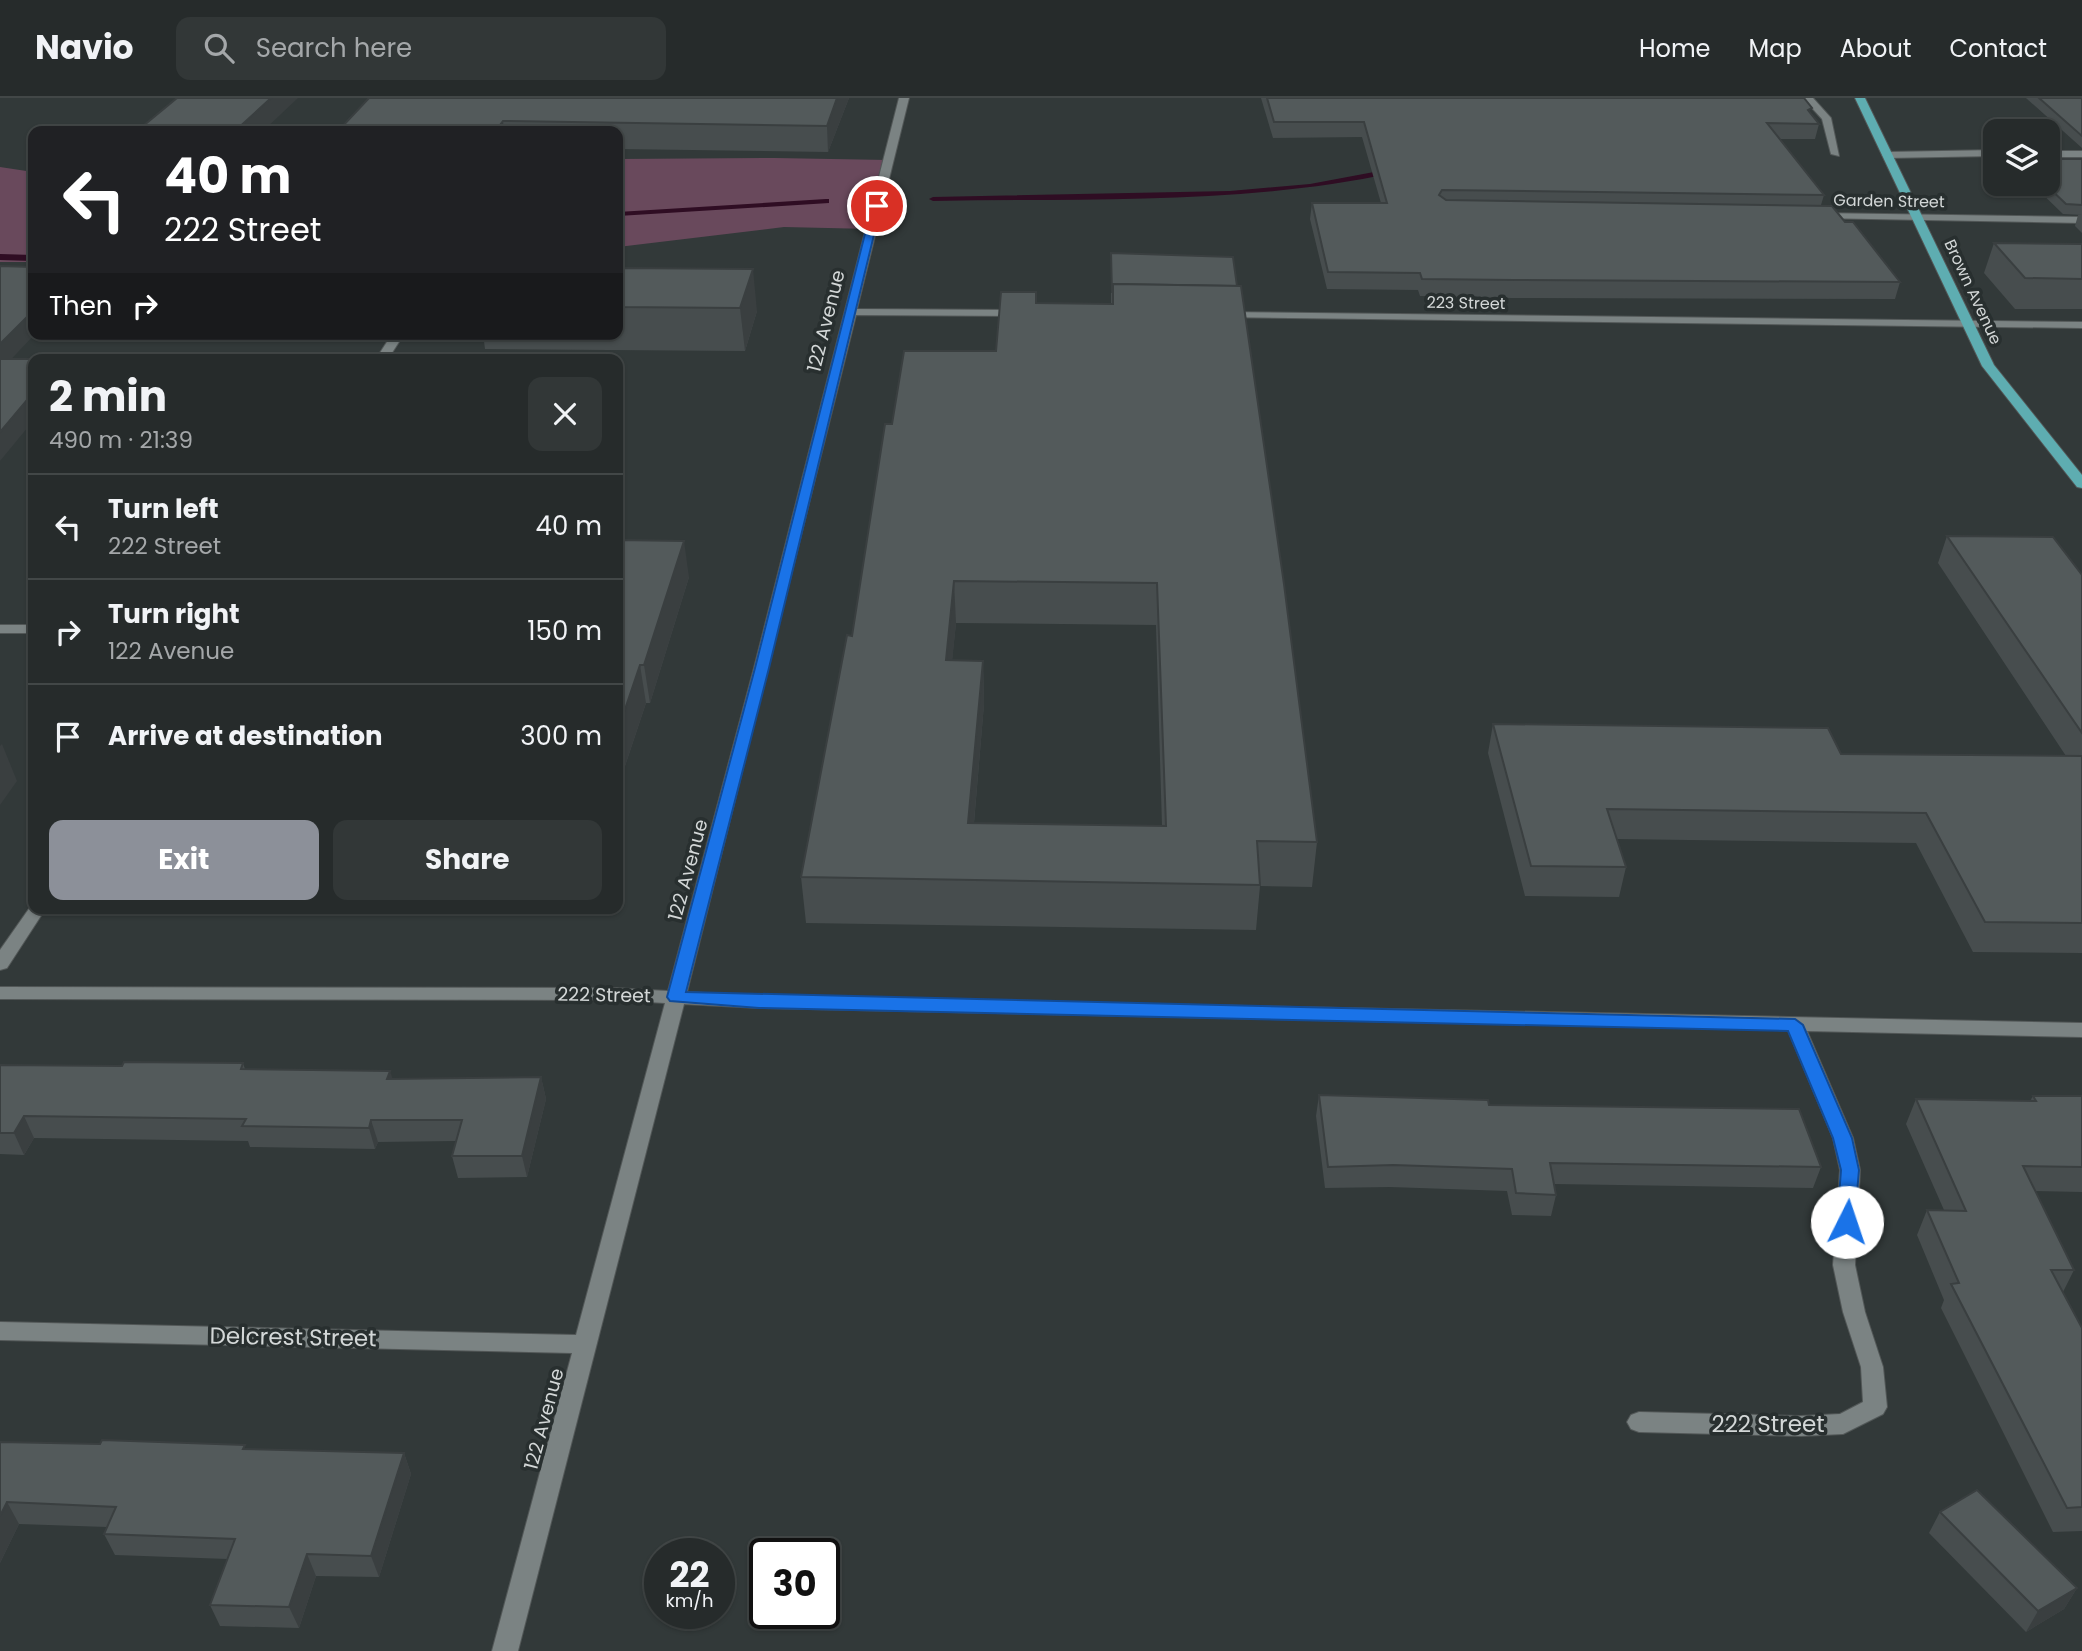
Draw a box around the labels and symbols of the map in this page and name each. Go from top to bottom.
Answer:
pin [847,176,907,236]
street label: Garden Street [1833,189,1945,213]
street label: Brown Avenue [1939,236,2007,348]
street label: 122 Avenue [800,267,852,375]
street label: 223 Street [1426,291,1506,315]
street label: 122 Avenue [661,816,715,924]
street label: 222 Street [557,981,651,1009]
position arrow [1810,1185,1884,1259]
street label: Delcrest Street [209,1320,377,1354]
street label: 122 Avenue [517,1365,571,1473]
street label: 222 Street [1711,1408,1825,1440]
speed limit sign: 30 [749,1538,840,1629]

